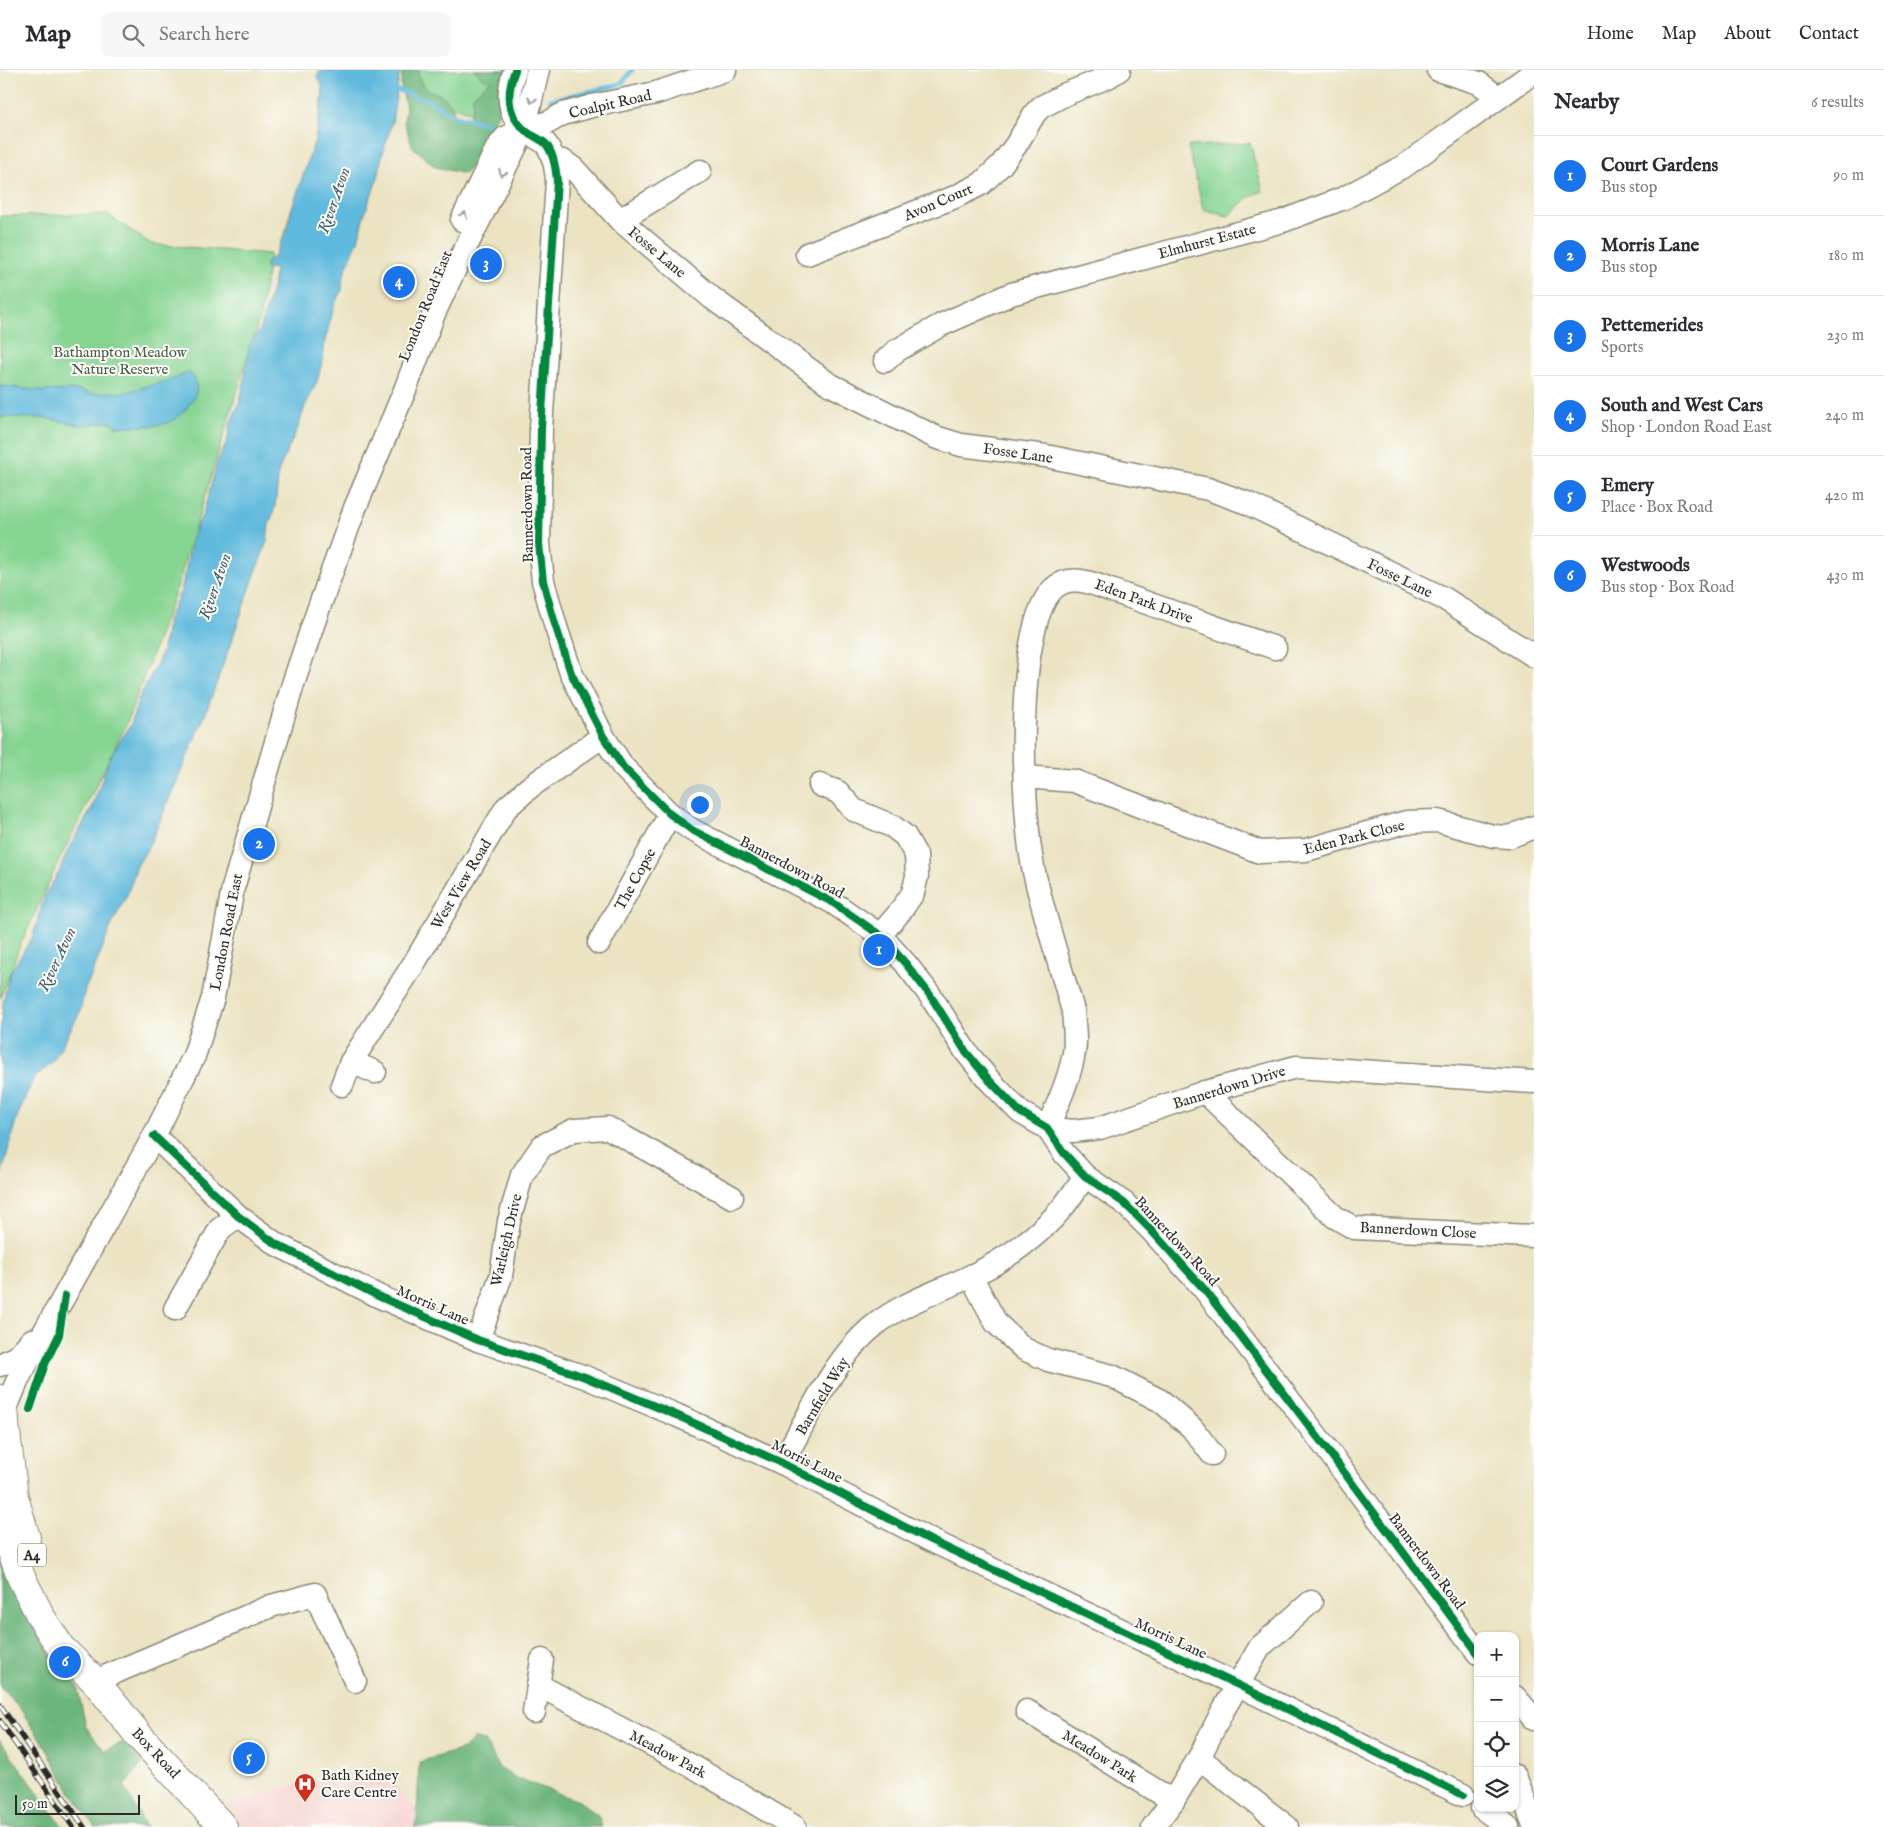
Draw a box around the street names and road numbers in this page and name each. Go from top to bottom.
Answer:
street label: Coalpit Road [567,86,654,123]
street label: Avon Court [900,179,975,226]
street label: Elmhurst Estate [1156,219,1258,264]
street label: Fosse Lane [624,223,690,282]
street label: London Road East [394,248,456,365]
street label: Fosse Lane [982,439,1054,468]
street label: Bannerdown Road [517,446,538,563]
street label: Fosse Lane [1364,555,1436,602]
street label: Eden Park Drive [1092,575,1196,628]
street label: Eden Park Close [1302,816,1407,859]
street label: Bannerdown Road [736,832,848,903]
street label: West View Road [427,835,496,933]
street label: The Copse [611,845,660,914]
street label: London Road East [206,872,247,992]
street label: Bannerdown Drive [1171,1061,1288,1114]
street label: Warleigh Drive [487,1192,526,1288]
street label: Bannerdown Road [1130,1193,1224,1291]
street label: Bannerdown Close [1359,1218,1477,1243]
street label: Morris Lane [393,1281,472,1330]
street label: Barnfield Way [792,1353,854,1439]
street label: Morris Lane [768,1435,846,1488]
street label: Bannerdown Road [1384,1509,1470,1614]
road number: A4 [18,1544,46,1566]
street label: Morris Lane [1132,1613,1210,1664]
street label: Box Road [127,1724,185,1783]
street label: Meadow Park [626,1726,711,1783]
street label: Meadow Park [1059,1726,1142,1787]

